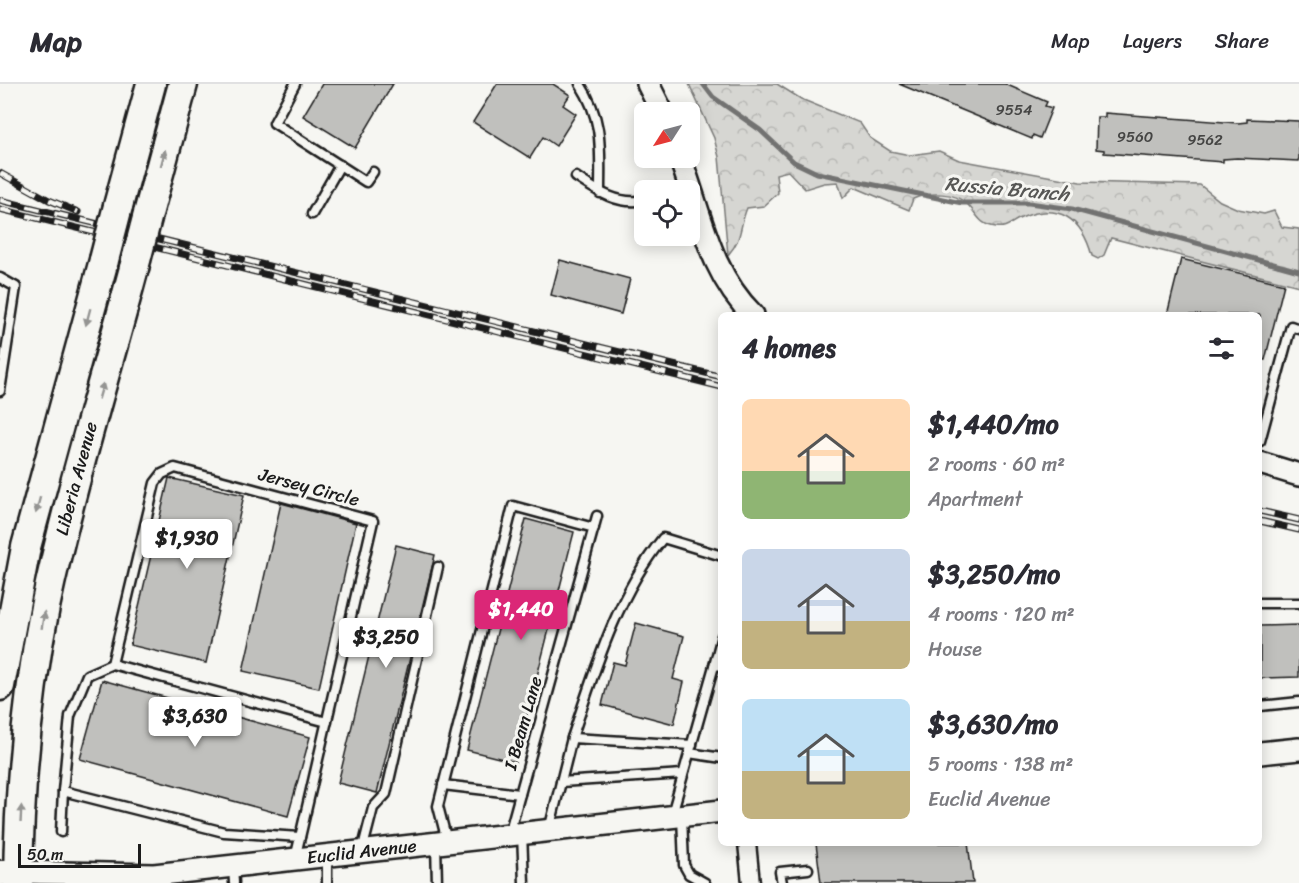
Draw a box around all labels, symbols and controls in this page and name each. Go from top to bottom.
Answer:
text: Map [30,17,82,66]
text: Map [1051,22,1090,60]
text: Layers [1123,22,1182,60]
text: Share [1215,22,1269,60]
house number: 9554 [996,97,1032,123]
north arrow [634,102,700,168]
map controls [634,102,700,246]
house number: 9560 [1117,124,1153,150]
house number: 9562 [1187,127,1223,153]
one-way arrow [159,148,168,166]
water label: Russia Branch [944,166,1072,212]
button: locate [634,180,700,246]
one-way arrow [83,308,93,326]
text: 4 homes [742,325,836,371]
icon: filters [1205,332,1238,365]
one-way arrow [97,382,107,400]
text: $1,440/mo [928,401,1059,447]
street label: Liberia Avenue [46,418,107,539]
icon: home [790,423,862,495]
text: 2 rooms · 60 m² [928,447,1065,482]
street label: Jersey Circle [254,458,363,516]
text: Apartment [928,482,1022,517]
one-way arrow [32,496,42,514]
pin: $1,930 [138,519,236,570]
text: $1,930 [155,521,219,556]
text: $3,250/mo [928,551,1060,597]
icon: home [790,573,862,645]
pin: $1,440 [472,590,570,641]
text: $1,440 [488,592,554,627]
text: 4 rooms · 120 m² [928,597,1075,632]
one-way arrow [39,611,48,630]
pin: $3,250 [337,618,435,669]
text: $3,250 [353,620,419,655]
text: House [928,632,982,667]
street label: I Beam Lane [494,672,552,775]
pin: $3,630 [146,697,244,748]
text: $3,630 [163,699,227,734]
text: $3,630/mo [928,701,1058,747]
icon: home [790,723,862,795]
text: 5 rooms · 138 m² [928,747,1073,782]
text: Euclid Avenue [928,782,1051,817]
one-way arrow [16,804,25,823]
street label: Euclid Avenue [305,830,418,874]
text: 50 m [27,840,63,869]
scale bar [18,841,141,868]

